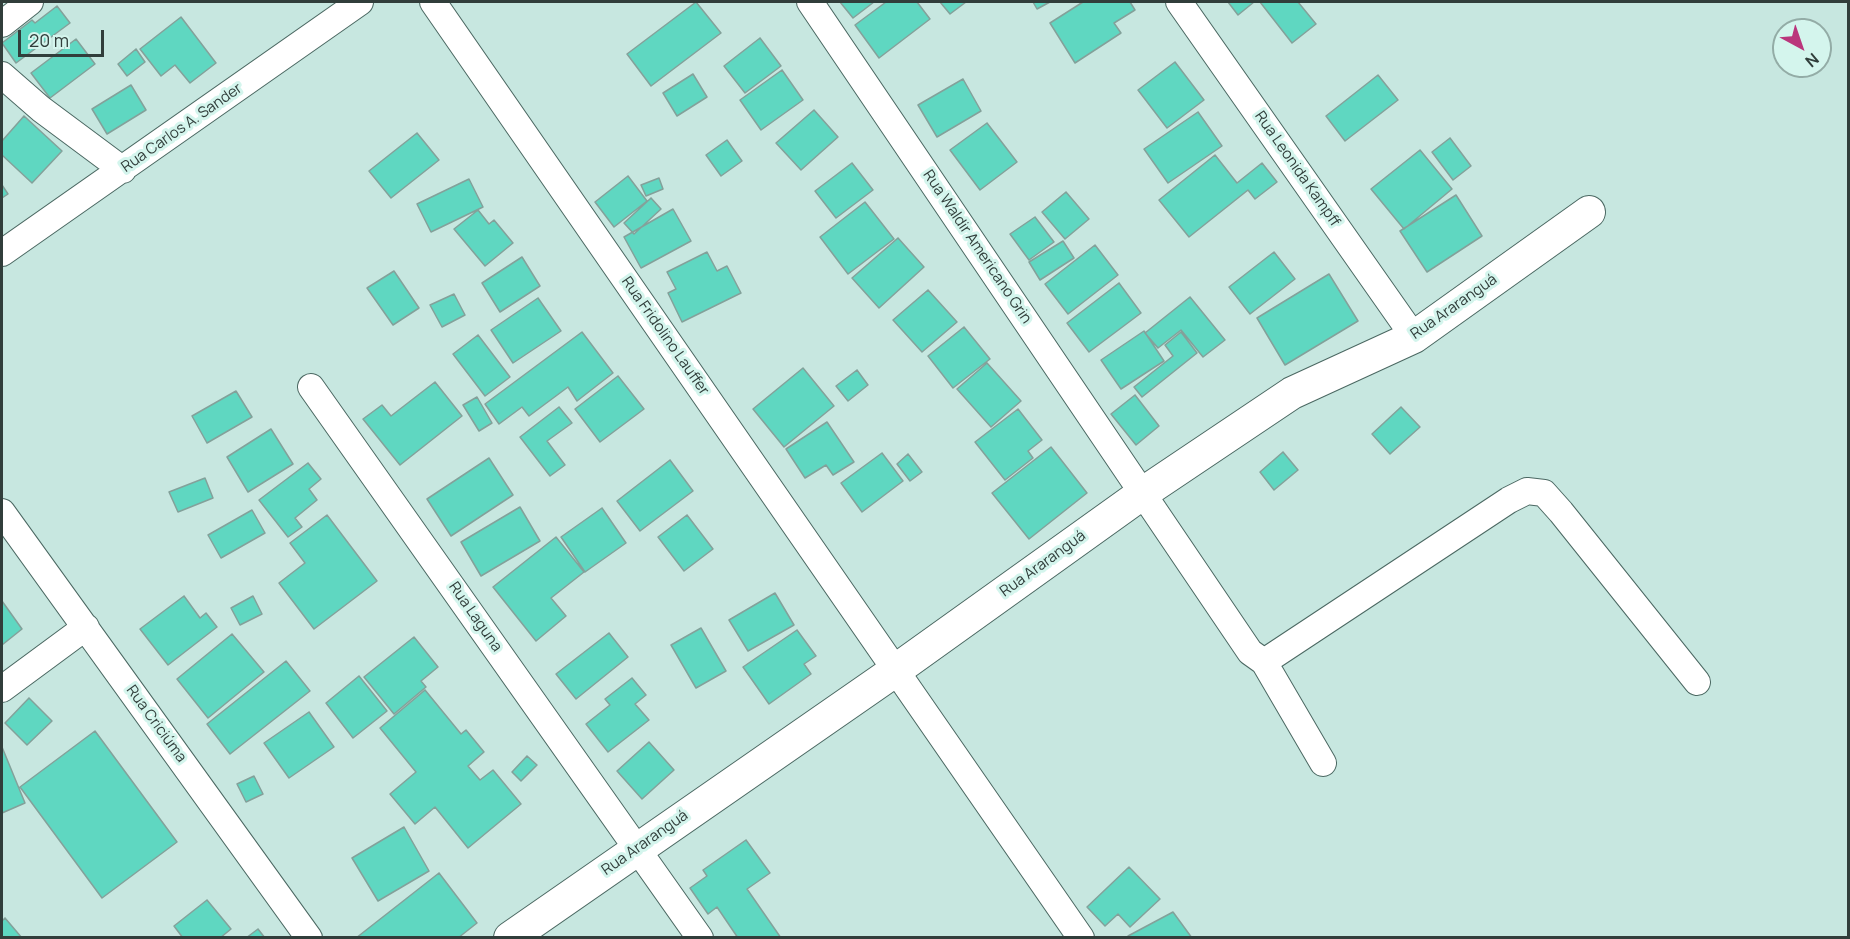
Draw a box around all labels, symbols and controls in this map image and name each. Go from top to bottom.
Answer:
scale bar [21,18,106,56]
north arrow [1772,18,1832,78]
text: 20 m [29,28,69,52]
text: N [1801,48,1824,72]
street label: Rua Carlos A. Sander [118,80,246,176]
street label: Rua Leonida Kampff [1251,108,1343,230]
street label: Rua Waldir Americano Grin [919,167,1035,327]
street label: Rua Araranguá [1407,271,1501,343]
street label: Rua Fridolino Lauffer [617,273,713,399]
street label: Rua Araranguá [997,527,1089,601]
street label: Rua Laguna [444,579,506,655]
street label: Rua Criciúma [122,682,190,766]
street label: Rua Araranguá [598,807,692,879]

